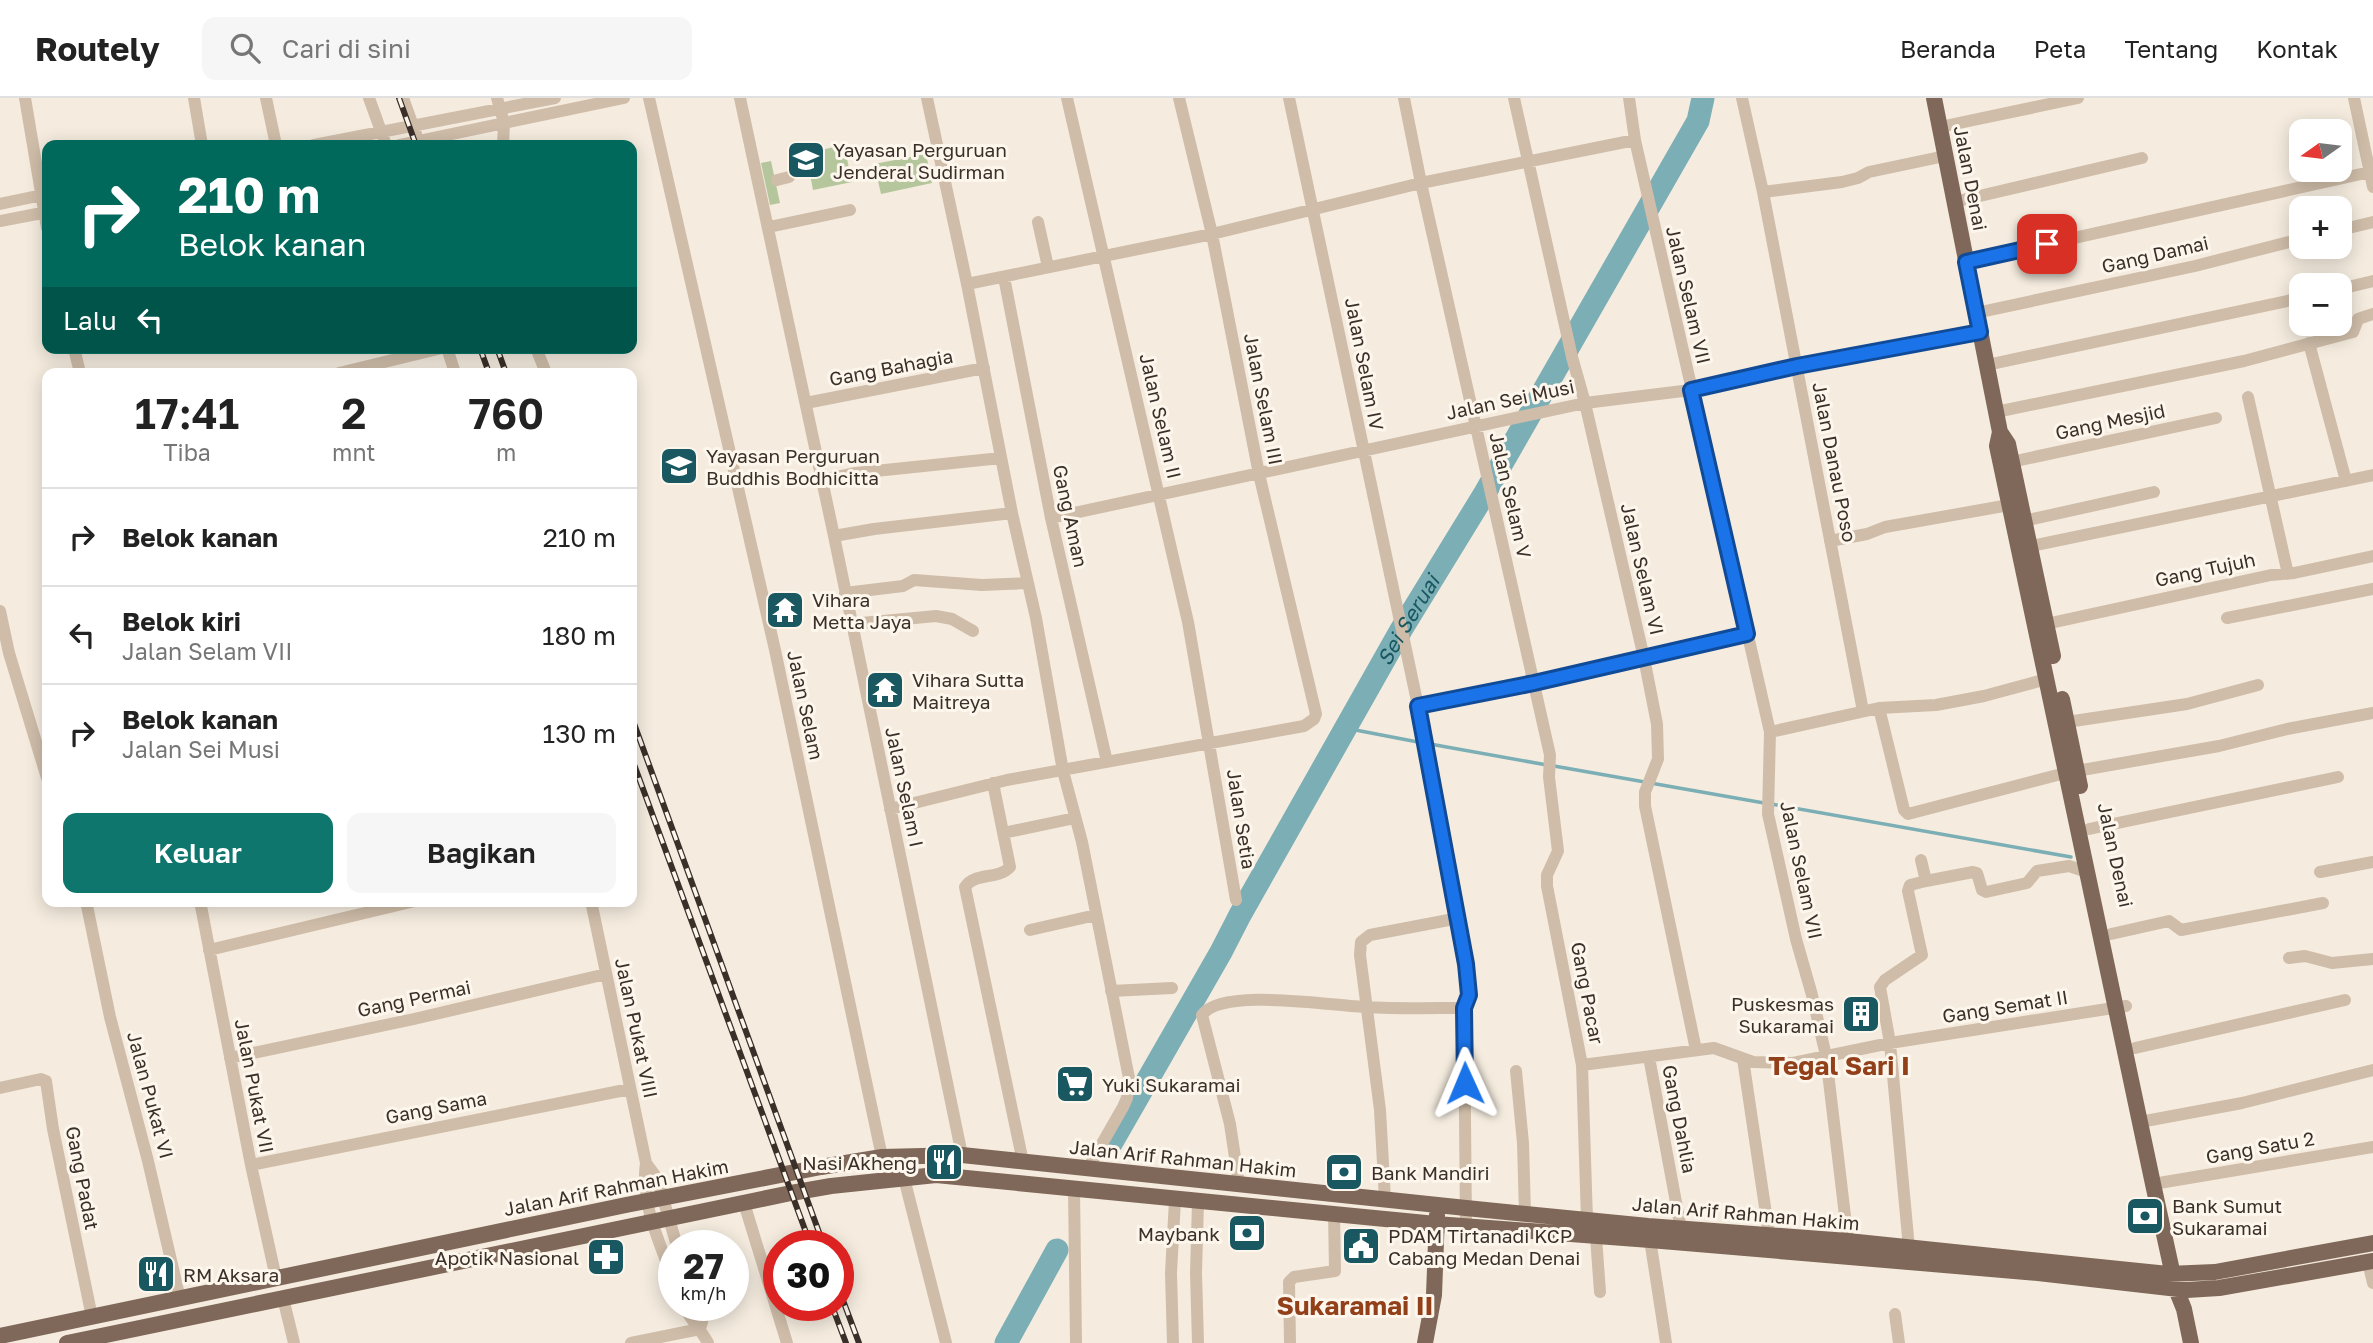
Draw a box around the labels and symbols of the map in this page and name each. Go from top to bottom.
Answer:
north arrow [2289,119,2352,182]
street label: Jalan Denai [1950,124,1992,232]
place label: Yayasan Perguruan Jenderal Sudirman [833,138,1007,183]
school or university icon: Yayasan Perguruan Jenderal Sudirman [785,139,827,181]
pin [2017,214,2077,274]
street label: Jalan Selam VII [1662,224,1716,366]
street label: Gang Damai [2099,231,2211,277]
street label: Jalan Selam IV [1341,296,1389,433]
street label: Jalan Selam III [1240,331,1288,467]
street label: Gang Bahagia [827,344,955,390]
street label: Jalan Selam II [1135,351,1187,481]
street label: Jalan Sei Musi [1444,374,1576,424]
street label: Jalan Danau Poso [1808,380,1862,544]
street label: Gang Mesjid [2053,398,2167,444]
street label: Jalan Selam V [1485,430,1537,561]
place label: Yayasan Perguruan Buddhis Bodhicitta [706,444,880,489]
school or university icon: Yayasan Perguruan Buddhis Bodhicitta [658,445,700,487]
street label: Gang Aman [1049,463,1093,569]
street label: Jalan Selam VI [1617,501,1669,637]
street label: Gang Tujuh [2153,547,2257,591]
water label: Sei Seruai [1371,568,1446,670]
place label: Vihara Metta Jaya [812,588,912,633]
temple icon: Vihara Metta Jaya [764,589,806,631]
street label: Jalan Selam [783,648,829,762]
place label: Vihara Sutta Maitreya [912,668,1024,713]
temple icon: Vihara Sutta Maitreya [864,669,906,711]
street label: Jalan Selam I [881,725,929,849]
street label: Jalan Setia [1223,767,1261,871]
street label: Jalan Selam VII [1776,799,1828,941]
street label: Jalan Denai [2094,801,2138,909]
street label: Gang Pacar [1567,940,1609,1047]
street label: Jalan Pukat VIII [611,956,663,1100]
street label: Gang Permai [355,975,473,1021]
street label: Gang Semat II [1940,985,2070,1027]
place label: Puskesmas Sukaramai [1731,992,1834,1037]
building icon: Puskesmas Sukaramai [1840,993,1882,1035]
street label: Jalan Pukat VII [231,1017,279,1155]
street label: Jalan Pukat VI [123,1029,179,1161]
position arrow [1428,1046,1502,1120]
district label: Tegal Sari I [1768,1050,1910,1081]
supermarket icon: Yuki Sukaramai [1054,1063,1096,1105]
street label: Gang Dahlia [1658,1063,1702,1175]
place label: Yuki Sukaramai [1102,1073,1241,1096]
street label: Gang Sama [383,1086,489,1128]
street label: Gang Padat [62,1124,104,1232]
street label: Gang Satu 2 [2204,1126,2316,1168]
street label: Jalan Arif Rahman Hakim [1068,1135,1298,1181]
restaurant icon: Nasi Akheng [923,1141,965,1183]
place label: Nasi Akheng [802,1151,917,1174]
bank icon: Bank Mandiri [1323,1151,1365,1193]
street label: Jalan Arif Rahman Hakim [502,1154,730,1220]
place label: Bank Mandiri [1371,1161,1490,1184]
street label: Jalan Arif Rahman Hakim [1631,1192,1861,1234]
place label: Bank Sumut Sukaramai [2172,1194,2282,1239]
bank icon: Bank Sumut Sukaramai [2124,1195,2166,1237]
bank icon: Maybank [1226,1212,1268,1254]
place label: Maybank [1138,1222,1220,1245]
place label: PDAM Tirtanadi KCP Cabang Medan Denai [1388,1224,1580,1269]
public building icon: PDAM Tirtanadi KCP Cabang Medan Denai [1340,1225,1382,1267]
speed limit sign: 30 [763,1230,854,1321]
pharmacy icon: Apotik Nasional [585,1236,627,1278]
place label: Apotik Nasional [435,1246,579,1269]
restaurant icon: RM Aksara [135,1253,177,1295]
place label: RM Aksara [183,1263,279,1286]
district label: Sukaramai II [1277,1290,1433,1321]

